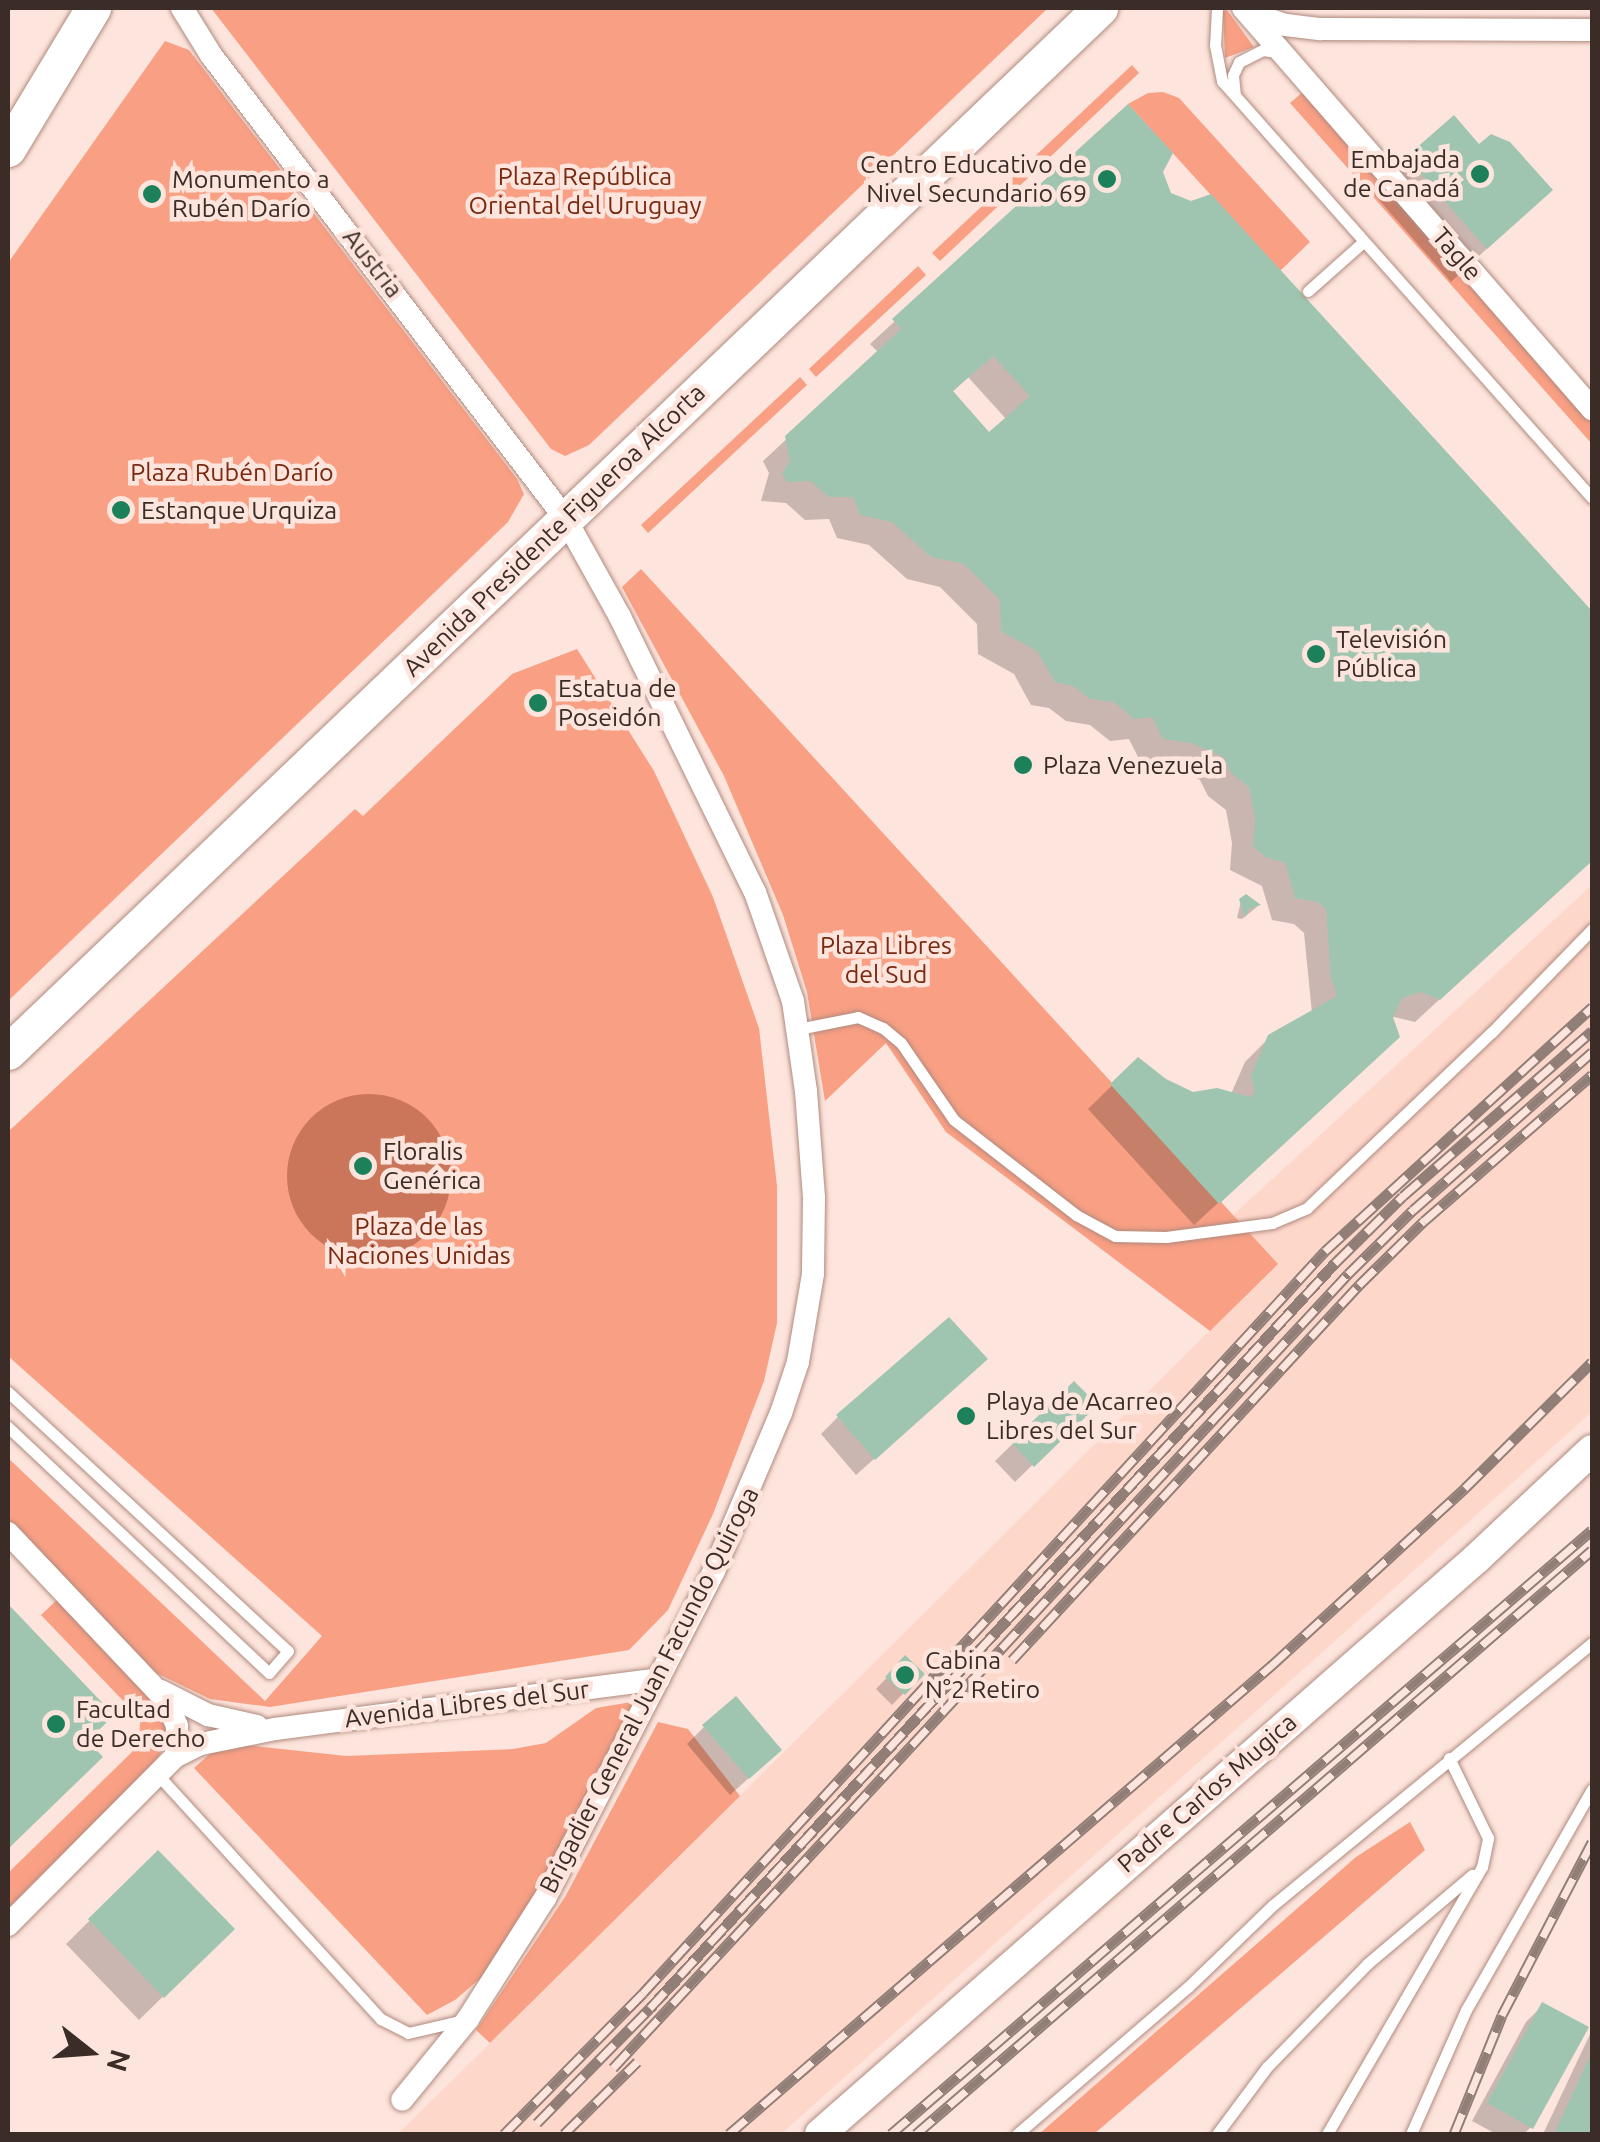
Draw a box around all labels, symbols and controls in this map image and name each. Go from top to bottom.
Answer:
place label: Embajada de Canadá [1343,145,1460,204]
place label: Centro Educativo de Nivel Secundario 69 [860,150,1087,209]
park label: Plaza República Oriental del Uruguay [469,162,701,221]
marker: Embajada de Canadá [1469,163,1491,185]
place label: Monumento a Rubén Darío [172,165,330,224]
marker: Centro Educativo de Nivel Secundario 69 [1096,168,1118,190]
marker: Monumento a Rubén Darío [141,183,163,205]
street label: Tagle [1426,221,1488,287]
street label: Austria [337,222,409,304]
street label: Avenida Presidente Figueroa Alcorta [397,378,711,682]
park label: Plaza Rubén Darío [130,457,334,487]
place label: Estanque Urquiza [141,495,337,525]
marker: Estanque Urquiza [110,499,132,521]
place label: Televisión Pública [1336,625,1447,684]
marker: Televisión Pública [1305,643,1327,665]
place label: Estatua de Poseidón [558,674,677,733]
marker: Estatua de Poseidón [527,692,549,714]
place label: Plaza Venezuela [1043,750,1223,780]
marker: Plaza Venezuela [1012,754,1034,776]
park label: Plaza Libres del Sud [820,931,952,990]
place label: Floralis Genérica [383,1137,481,1196]
marker: Floralis Genérica [352,1155,374,1177]
park label: Plaza de las Naciones Unidas [327,1212,511,1271]
place label: Playa de Acarreo Libres del Sur [986,1387,1173,1446]
marker: Playa de Acarreo Libres del Sur [955,1405,977,1427]
street label: Brigadier General Juan Facundo Quiroga [533,1482,765,1898]
place label: Cabina N°2 Retiro [925,1646,1040,1705]
marker: Cabina N°2 Retiro [894,1664,916,1686]
street label: Avenida Libres del Sur [343,1674,591,1734]
place label: Facultad de Derecho [76,1695,205,1754]
street label: Padre Carlos Mugica [1111,1707,1303,1879]
marker: Facultad de Derecho [45,1713,67,1735]
north arrow [40,2002,140,2102]
text: N [101,2046,137,2075]

